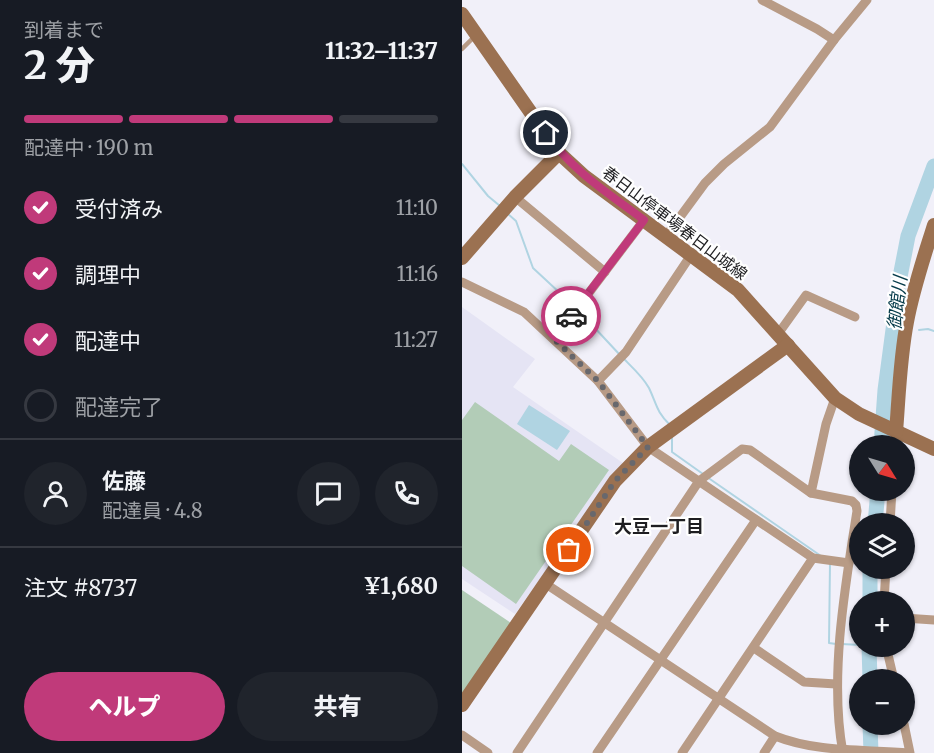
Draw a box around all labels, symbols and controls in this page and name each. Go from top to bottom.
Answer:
text: 到着まで [24,17,104,42]
text: 11:32–11:37 [325,37,438,65]
text: 2 分 [24,41,95,90]
pin [520,107,571,158]
icon: home [529,116,562,149]
text: 配達中 · 190 m [24,135,153,160]
street label: 春日山停車場春日山城線 [599,162,751,284]
icon: check [24,191,57,224]
text: 受付済み [75,195,163,223]
text: 11:10 [396,195,438,220]
icon: check [24,257,57,290]
text: 調理中 [75,261,141,289]
text: 11:16 [396,261,438,286]
water label: 御館川 [882,273,912,331]
courier [541,286,601,346]
icon: car [555,300,588,333]
icon: check [24,323,57,356]
text: 配達中 [75,327,141,355]
text: 11:27 [394,327,438,352]
text: 配達完了 [75,393,163,421]
north arrow [849,435,915,501]
map controls [849,435,915,735]
button: person [24,462,87,525]
button: chat [297,462,360,525]
button: phone [375,462,438,525]
text: 佐藤 [102,467,146,495]
text: 配達員 · 4.8 [102,498,203,523]
button: layers [849,513,915,579]
district label: 大豆一丁目 [614,515,704,538]
pin [543,524,594,575]
icon: bag [552,533,585,566]
text: ¥1,680 [363,572,438,600]
text: 注文 #8737 [24,574,137,602]
button: + [849,591,915,657]
button: − [849,669,915,735]
button: ヘルプ [24,672,225,741]
button: 共有 [237,672,438,741]

